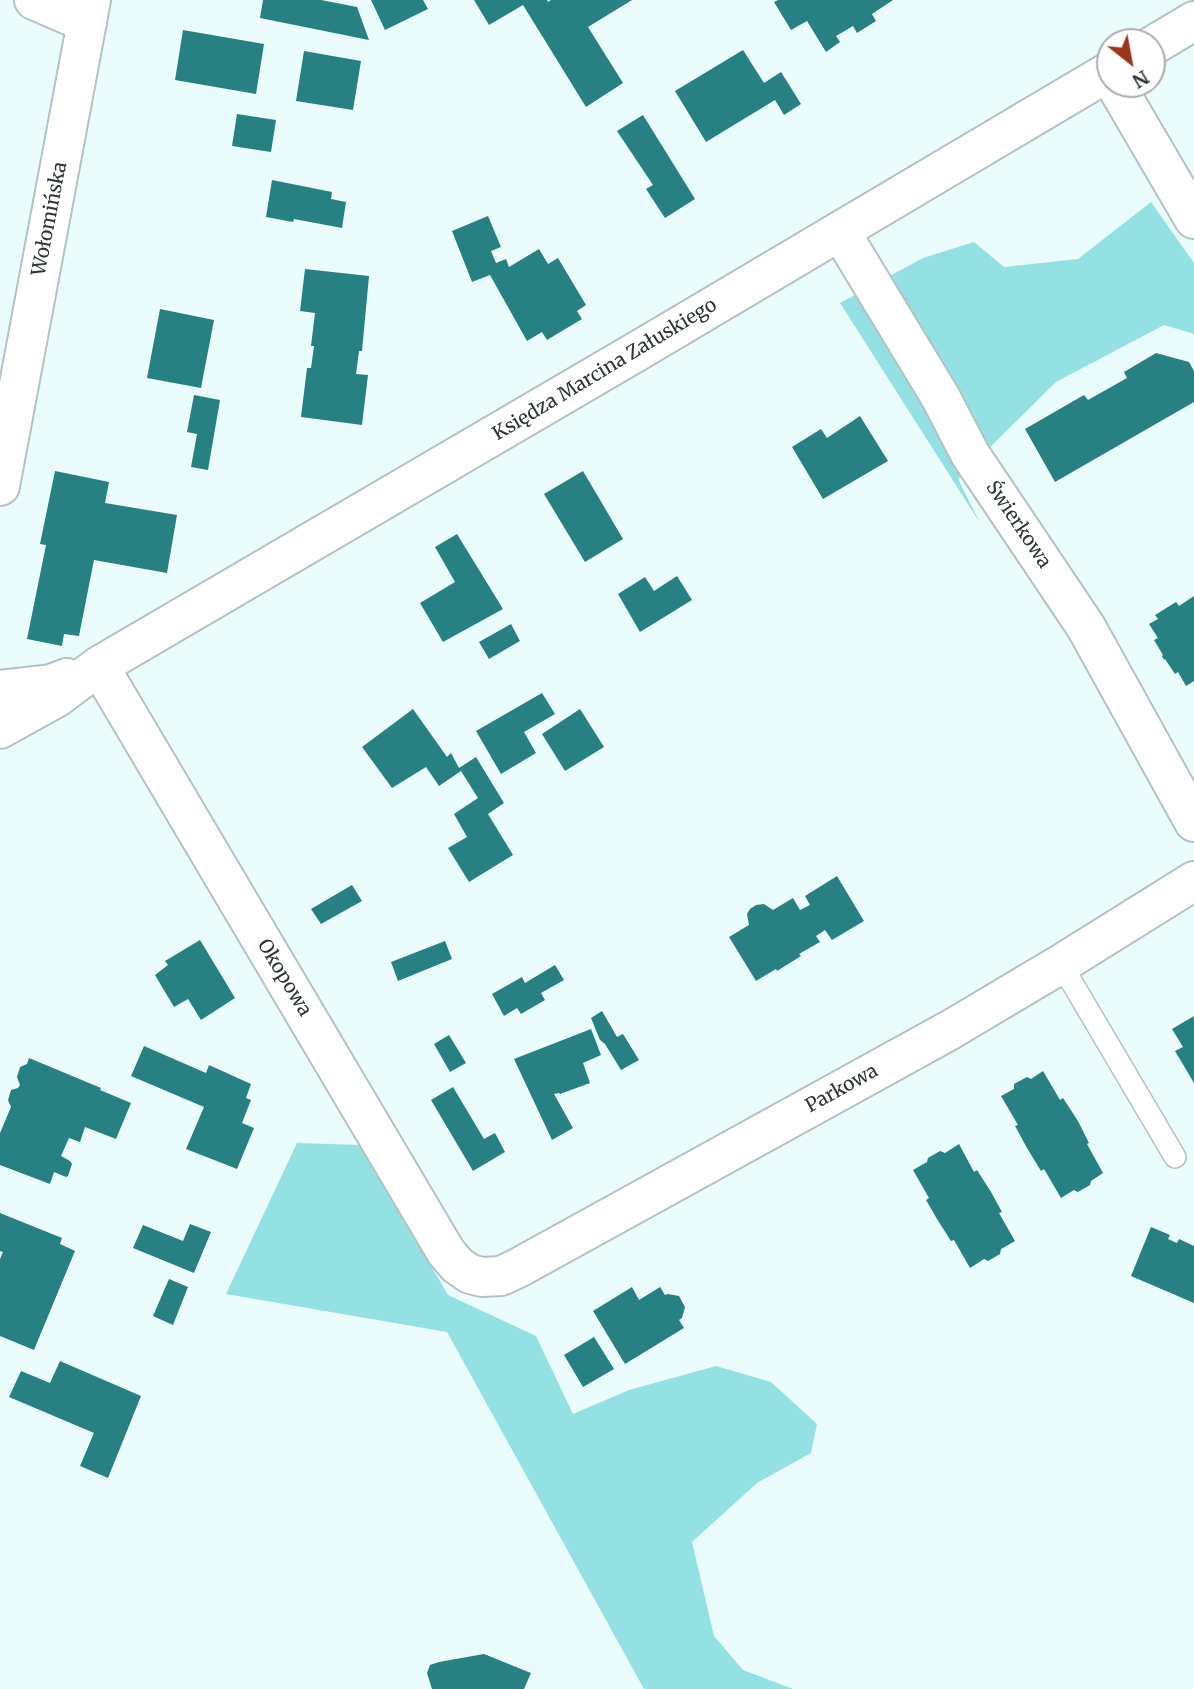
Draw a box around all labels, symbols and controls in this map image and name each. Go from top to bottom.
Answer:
north arrow [1096,28,1166,98]
text: N [1128,65,1153,93]
street label: Wołomińska [28,160,72,278]
street label: Księdza Marcina Załuskiego [489,294,721,446]
street label: Świerkowa [981,477,1055,573]
street label: Okopowa [252,935,316,1021]
street label: Parkowa [802,1060,882,1118]

